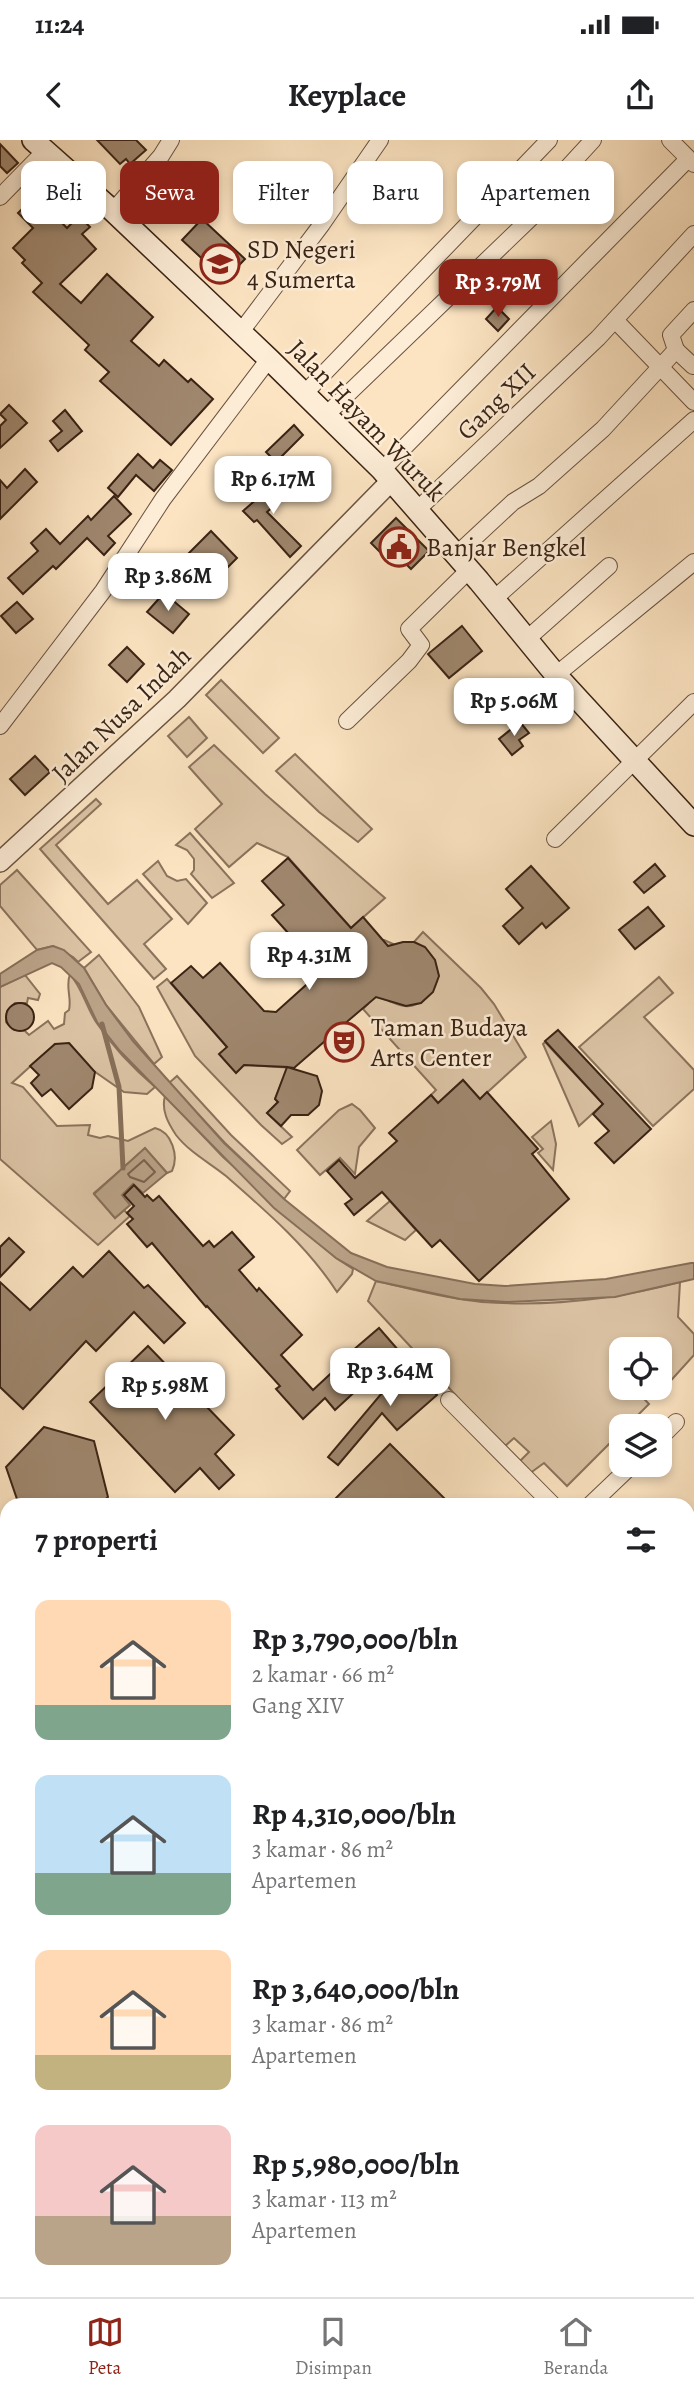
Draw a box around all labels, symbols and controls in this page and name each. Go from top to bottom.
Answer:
text: 11:24 [35,7,85,42]
text: Keyplace [288,73,406,117]
icon: back [35,76,73,114]
icon: share [621,76,659,114]
chip: Beli [21,161,106,224]
chip: Sewa [120,161,219,224]
chip: Filter [233,161,333,224]
chip: Baru [347,161,443,224]
chip: Apartemen [457,161,614,224]
place label: SD Negeri 4 Sumerta [247,232,356,297]
school or university icon: SD Negeri 4 Sumerta [199,243,241,285]
pin: Rp 3.79M [426,260,570,319]
text: Rp 3.79M [455,266,541,297]
street label: Jalan Hayam Wuruk [280,332,453,509]
street label: Gang XII [449,355,544,448]
pin: Rp 6.17M [201,456,345,516]
text: Rp 6.17M [230,463,316,494]
public building icon: Banjar Bengkel [378,526,420,568]
place label: Banjar Bengkel [426,530,586,565]
pin: Rp 3.86M [96,554,240,613]
text: Rp 3.86M [124,560,212,591]
street label: Jalan Nusa Indah [44,639,199,790]
pin: Rp 5.06M [442,678,586,738]
text: Rp 5.06M [470,685,558,716]
pin: Rp 4.31M [237,932,381,992]
text: Rp 4.31M [266,939,352,970]
place label: Taman Budaya Arts Center [370,1010,528,1075]
theatre icon: Taman Budaya Arts Center [323,1021,365,1063]
map controls [609,1337,672,1477]
button: locate [609,1337,672,1400]
pin: Rp 3.64M [318,1348,462,1408]
text: Rp 3.64M [346,1355,434,1386]
pin: Rp 5.98M [93,1362,237,1422]
text: Rp 5.98M [121,1369,209,1400]
button: layers [609,1414,672,1477]
text: 7 properti [35,1520,158,1560]
icon: filters [622,1521,660,1559]
text: Rp 3,790,000/bln [252,1619,458,1659]
icon: home [91,1628,175,1712]
text: 2 kamar · 66 m² [252,1659,394,1690]
text: Gang XIV [252,1690,344,1721]
text: Rp 4,310,000/bln [252,1794,456,1834]
icon: home [91,1803,175,1887]
text: 3 kamar · 86 m² [252,1834,393,1865]
text: Apartemen [252,1865,357,1896]
text: Rp 3,640,000/bln [252,1969,459,2009]
icon: home [91,1978,175,2062]
text: 3 kamar · 86 m² [252,2009,393,2040]
text: Apartemen [252,2040,357,2071]
text: Rp 5,980,000/bln [252,2144,460,2184]
icon: home [91,2153,175,2237]
text: 3 kamar · 113 m² [252,2184,397,2215]
text: Apartemen [252,2215,357,2246]
tab: Peta [86,2313,124,2381]
tab: Disimpan [295,2313,372,2381]
tab: Beranda [543,2313,608,2381]

